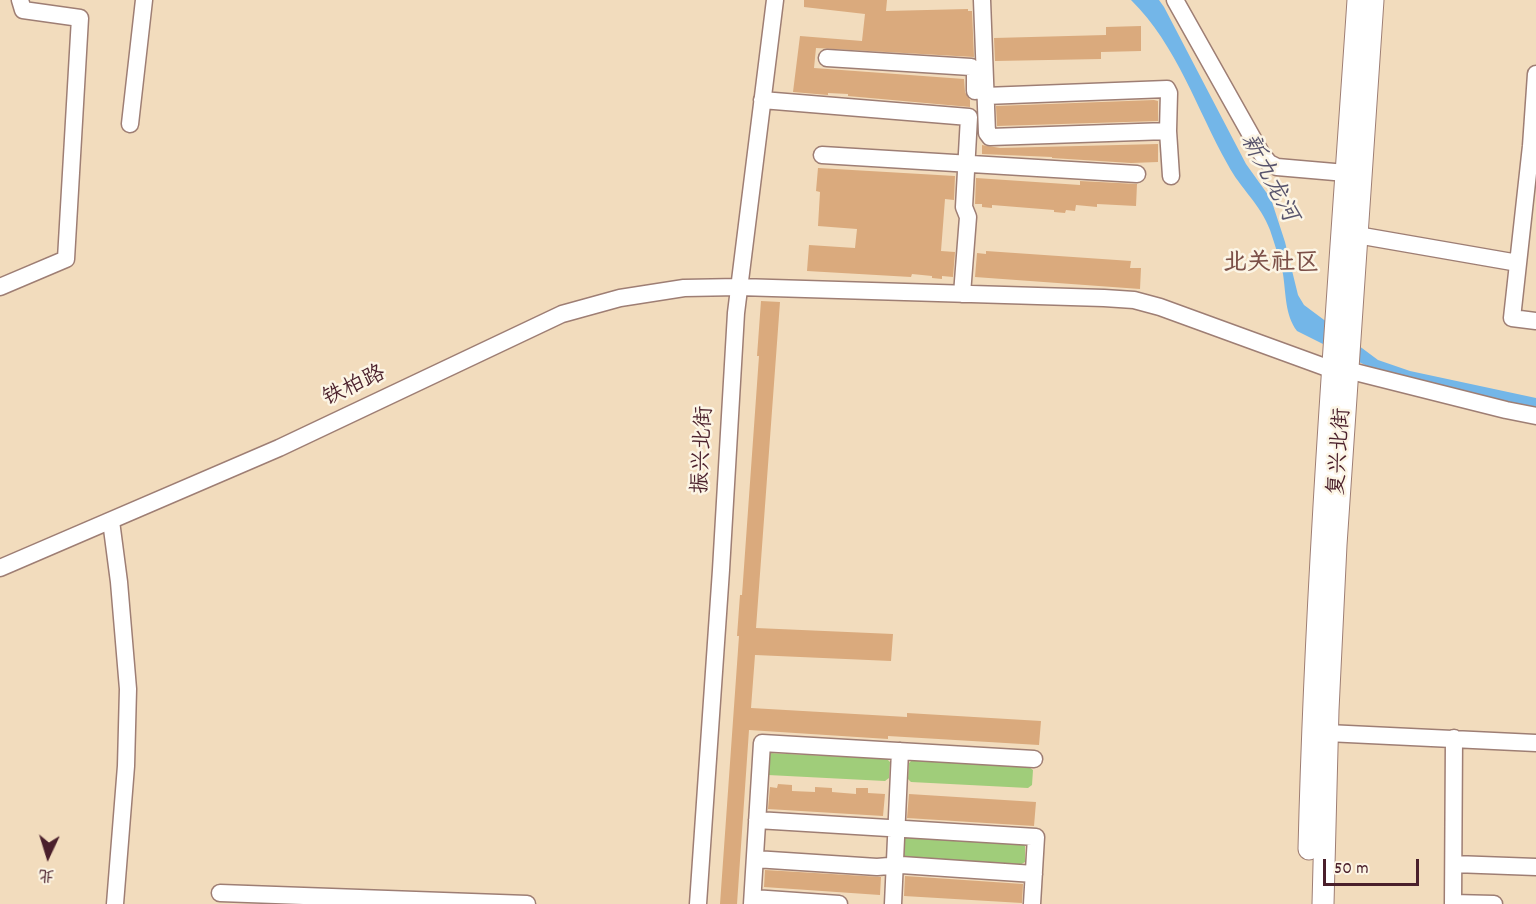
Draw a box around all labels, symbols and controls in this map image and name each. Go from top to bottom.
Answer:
water label: 新九龙河 [1232,130,1302,228]
district label: 北关社区 [1223,252,1319,280]
street label: 铁柏路 [320,362,390,414]
street label: 振兴北街 [690,405,720,495]
street label: 复兴北街 [1326,407,1358,497]
north arrow [18,826,78,886]
scale bar [1326,847,1422,885]
text: 50 m [1334,857,1369,882]
text: 北 [38,862,56,886]

